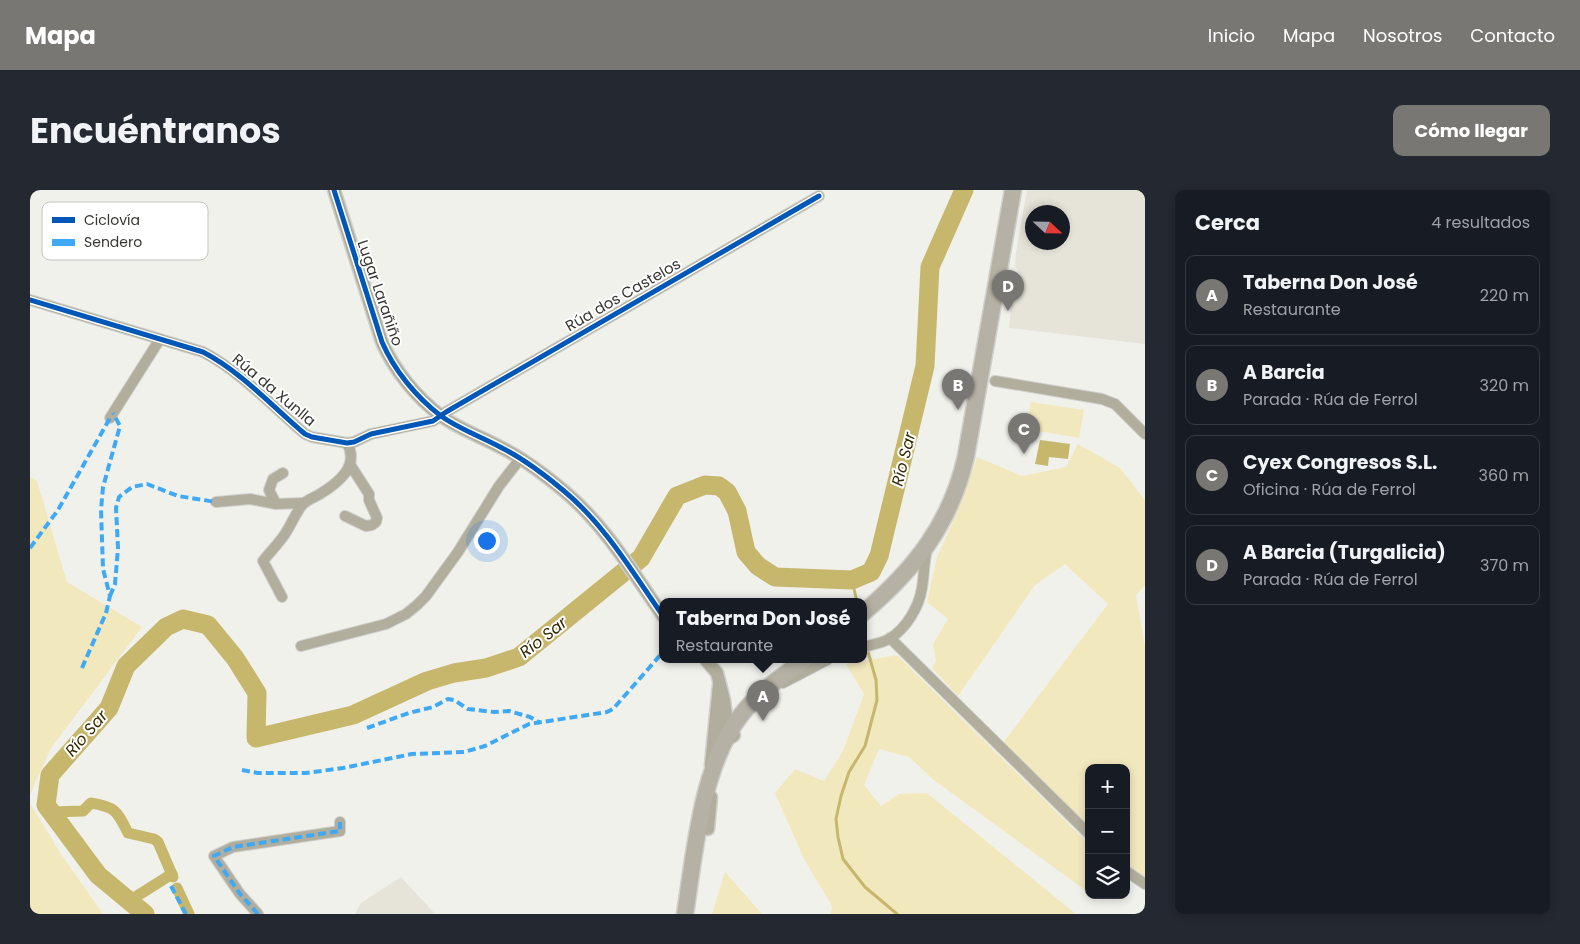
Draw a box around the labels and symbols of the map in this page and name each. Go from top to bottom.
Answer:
legend [42,202,208,260]
north arrow [1025,205,1070,250]
text: Ciclovía [84,210,140,230]
text: Sendero [84,232,142,252]
street label: Lugar Larañiño [353,237,408,349]
street label: Rúa dos Castelos [561,253,684,336]
pin: D [992,270,1024,311]
street label: Rúa da Xunlla [228,348,321,431]
pin: B [942,369,974,410]
pin: C [1008,413,1040,454]
water label: Río Sar [886,429,922,488]
your location [474,528,500,554]
water label: Río Sar [515,611,573,663]
pin: A [747,680,779,721]
water label: Río Sar [60,704,114,762]

